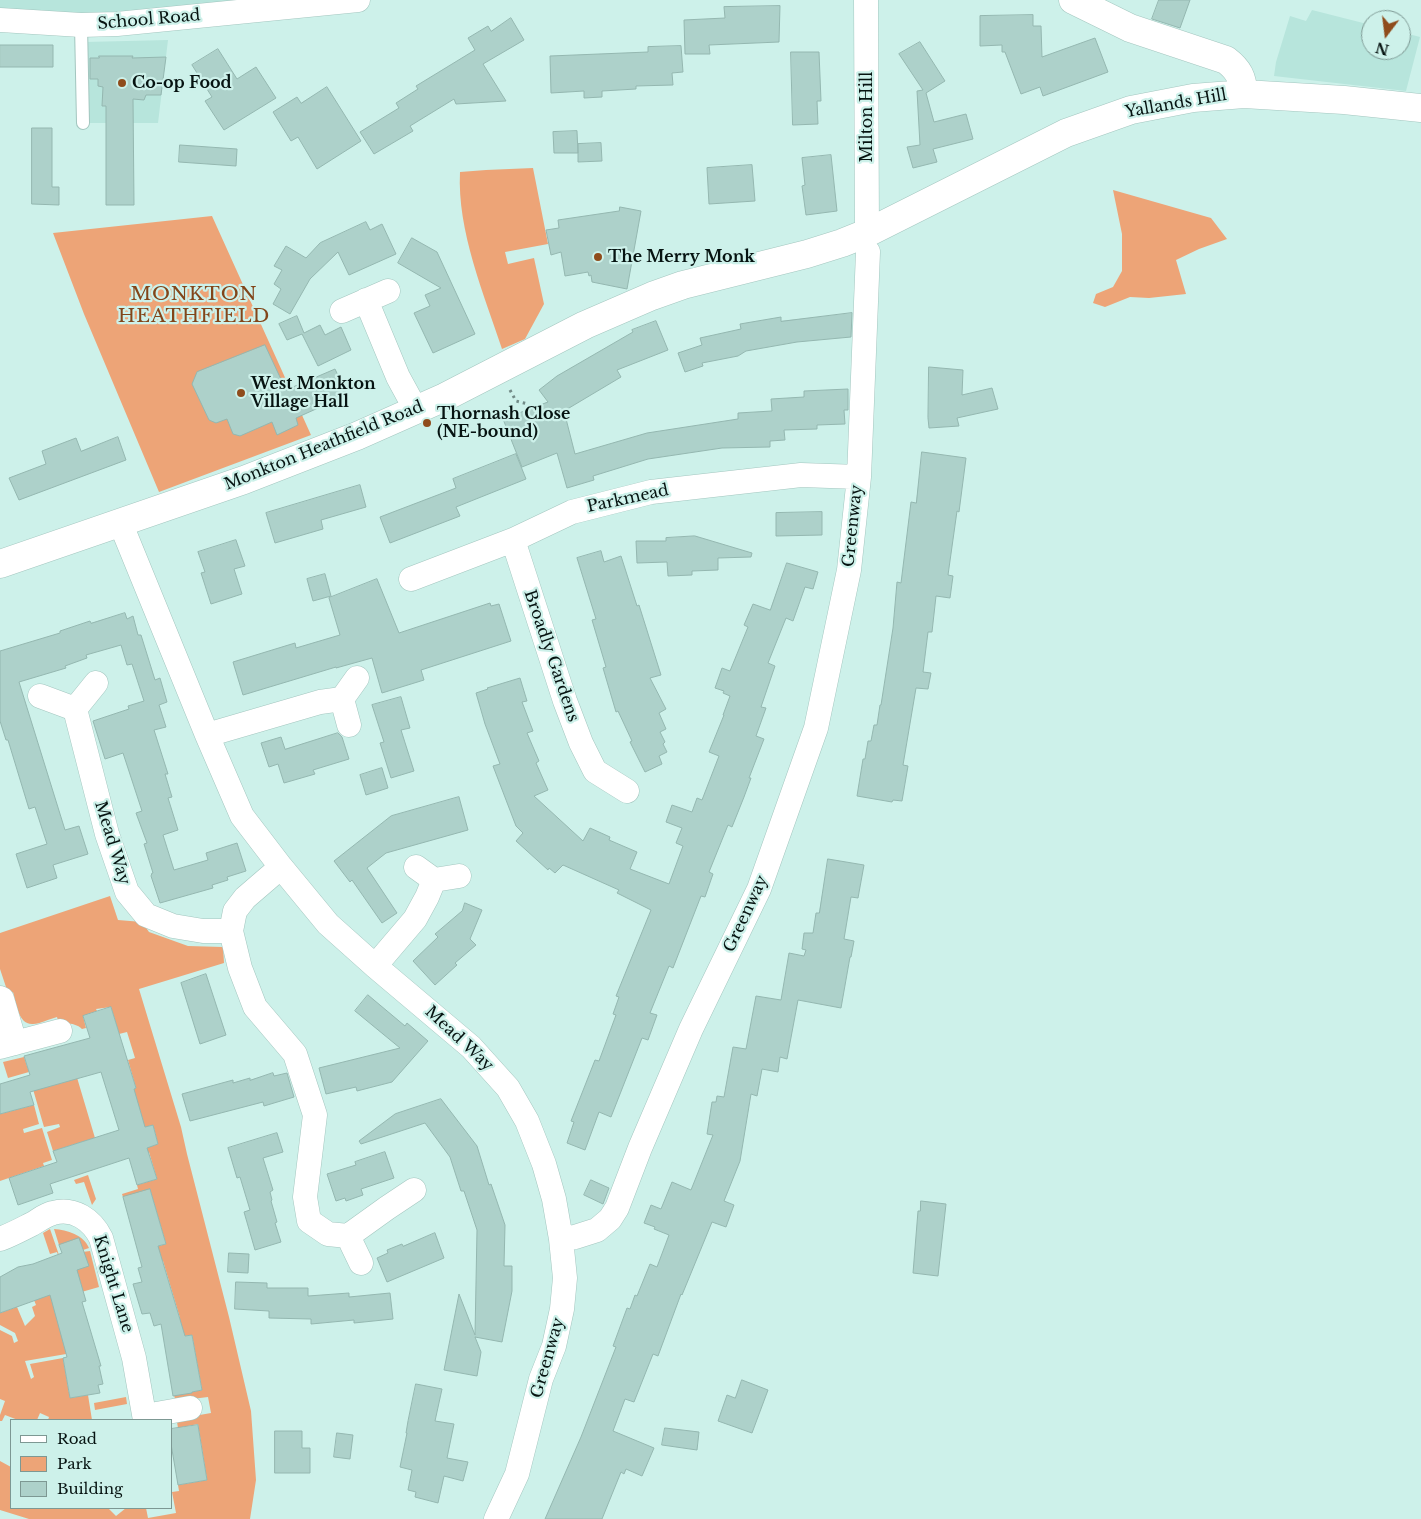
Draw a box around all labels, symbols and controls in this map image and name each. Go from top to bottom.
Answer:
street label: School Road [97,6,201,34]
north arrow [1361,10,1411,60]
text: N [1374,38,1391,59]
street label: Milton Hill [857,72,877,162]
place label: Co-op Food [132,73,232,93]
marker: Co-op Food [116,77,128,89]
street label: Yallands Hill [1124,86,1228,122]
place label: The Merry Monk [608,247,755,267]
marker: The Merry Monk [592,251,604,263]
district label: MONKTON HEATHFIELD [117,284,271,328]
place label: West Monkton Village Hall [251,374,376,412]
marker: West Monkton Village Hall [235,387,247,399]
street label: Monkton Heathfield Road [222,397,426,495]
place label: Thornash Close (NE-bound) [437,404,570,442]
marker: Thornash Close (NE-bound) [421,417,433,429]
street label: Parkmead [585,481,671,517]
street label: Greenway [839,484,867,568]
street label: Broadly Gardens [519,587,583,725]
street label: Mead Way [90,799,134,887]
street label: Greenway [720,872,772,956]
street label: Mead Way [421,1002,497,1076]
street label: Knight Lane [89,1233,137,1335]
street label: Greenway [527,1316,569,1400]
legend [10,1419,172,1509]
text: Road [57,1429,97,1448]
text: Park [57,1454,92,1473]
text: Building [57,1479,123,1498]

